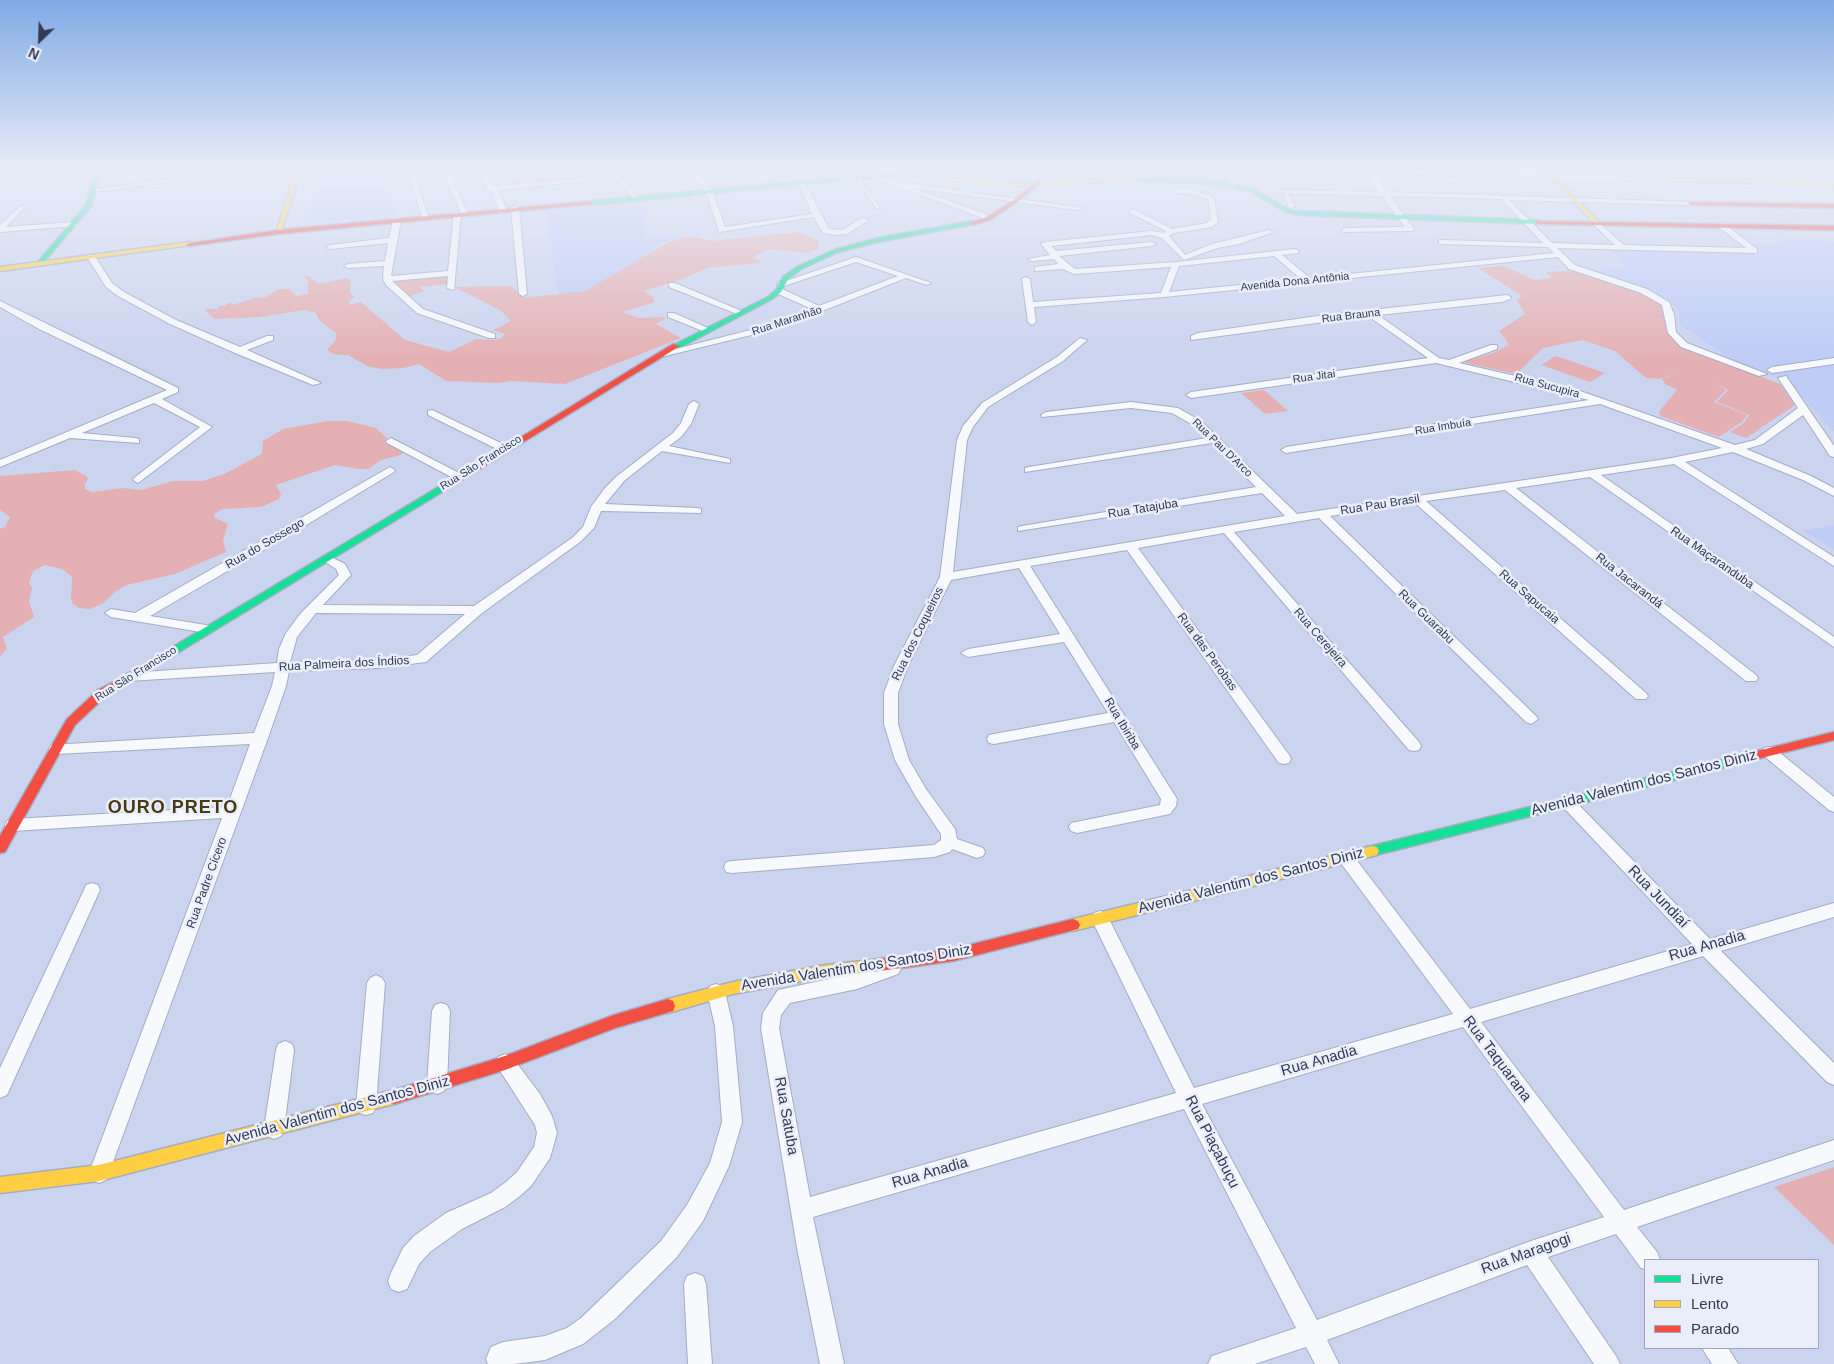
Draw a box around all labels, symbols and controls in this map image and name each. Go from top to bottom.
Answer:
north arrow [15,15,65,65]
text: N [26,44,42,63]
street label: Avenida Dona Antônia [1240,270,1350,294]
street label: Rua Maranhão [750,303,824,339]
street label: Rua Brauna [1321,306,1381,326]
street label: Rua Jitai [1292,367,1336,387]
street label: Rua Sucupira [1513,371,1581,401]
street label: Rua Pau D'Arco [1189,416,1255,480]
street label: Rua Imbuía [1414,416,1472,438]
street label: Rua São Francisco [438,433,524,493]
street label: Rua Pau Brasil [1339,492,1421,518]
street label: Rua Tatajuba [1107,496,1179,522]
street label: Rua do Sossego [223,516,307,572]
street label: Rua Maçaranduba [1667,524,1757,592]
street label: Rua Jacarandá [1593,550,1665,612]
street label: Rua Sapucaia [1496,567,1562,627]
street label: Rua dos Coqueiros [889,585,947,683]
street label: Rua Guarabu [1395,587,1457,647]
street label: Rua Cerejeira [1290,605,1350,671]
street label: Rua das Perobas [1174,610,1240,694]
street label: Rua São Francisco [93,644,179,704]
street label: Rua Palmeira dos Índios [278,653,410,675]
street label: Rua Ibiriba [1101,695,1143,753]
street label: Avenida Valentim dos Santos Diniz [1529,746,1759,820]
district label: OURO PRETO [106,797,240,819]
street label: Rua Padre Cícero [184,835,230,931]
street label: Avenida Valentim dos Santos Diniz [1136,844,1366,918]
street label: Rua Jundiaí [1624,862,1692,932]
street label: Rua Anadia [1667,927,1747,965]
street label: Avenida Valentim dos Santos Diniz [740,941,972,995]
street label: Rua Taquarana [1459,1013,1535,1105]
street label: Rua Anadia [1279,1042,1359,1080]
street label: Avenida Valentim dos Santos Diniz [223,1072,451,1150]
street label: Rua Satuba [770,1075,802,1157]
street label: Rua Piaçabuçu [1181,1093,1243,1191]
street label: Rua Anadia [890,1154,970,1192]
street label: Rua Maragogi [1479,1229,1573,1279]
legend [1644,1259,1819,1349]
text: Livre [1691,1270,1724,1287]
text: Lento [1691,1295,1729,1312]
text: Parado [1691,1320,1739,1337]

